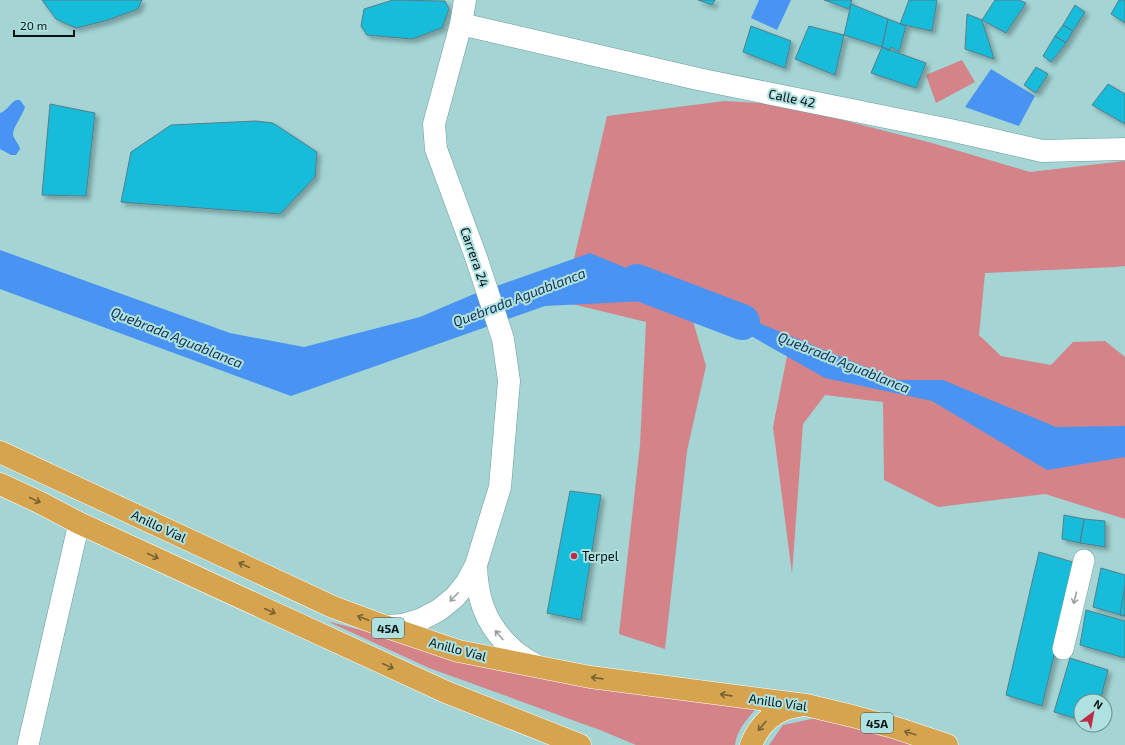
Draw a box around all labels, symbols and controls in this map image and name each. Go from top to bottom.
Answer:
scale bar [14,12,74,38]
text: 20 m [20,18,47,32]
street label: Calle 42 [767,85,817,111]
street label: Carrera 24 [457,225,493,289]
water label: Quebrada Aguablanca [450,264,588,330]
water label: Quebrada Aguablanca [109,303,245,371]
water label: Quebrada Aguablanca [776,328,912,396]
one-way arrow [29,497,41,504]
street label: Anillo Víal [129,506,189,546]
place label: Terpel [582,548,619,564]
marker: Terpel [569,551,579,561]
one-way arrow [146,553,158,561]
one-way arrow [238,561,250,568]
one-way arrow [449,592,459,602]
one-way arrow [1071,592,1079,605]
one-way arrow [264,608,276,615]
one-way arrow [357,614,369,622]
road number: 45A [372,618,404,638]
one-way arrow [495,630,504,640]
street label: Anillo Víal [428,634,489,664]
one-way arrow [382,663,394,670]
one-way arrow [591,674,604,682]
street label: Anillo Víal [748,690,808,714]
one-way arrow [720,691,733,699]
north arrow [1073,693,1113,733]
text: N [1092,696,1105,712]
road number: 45A [861,713,893,733]
one-way arrow [758,721,767,731]
one-way arrow [905,728,917,736]

